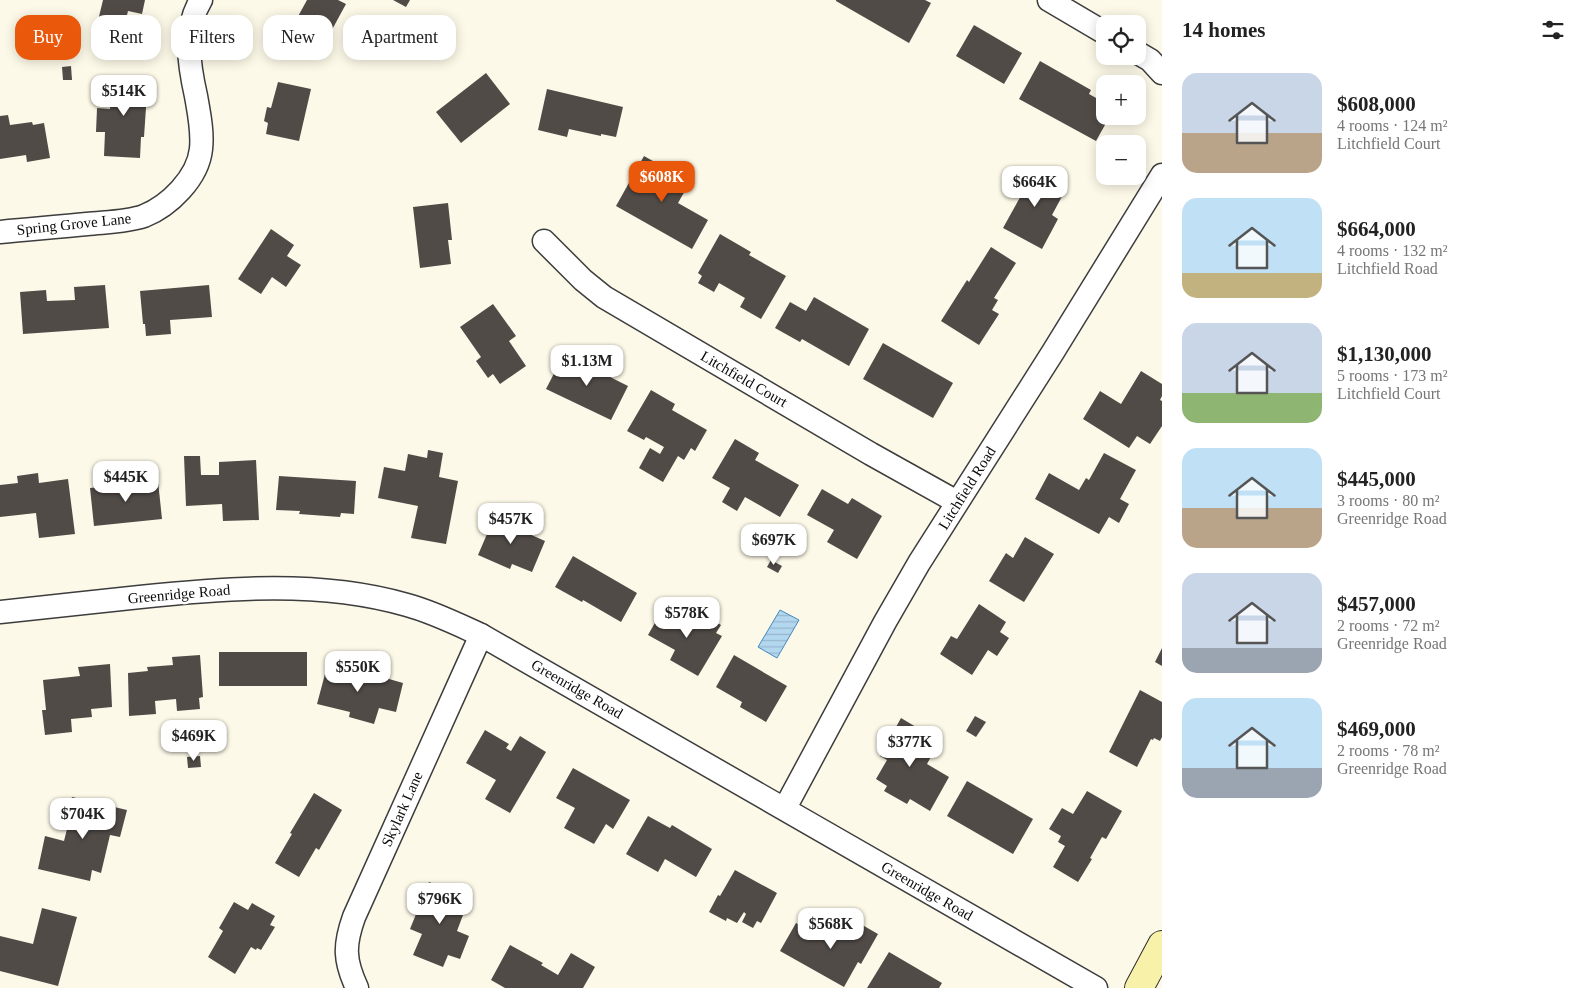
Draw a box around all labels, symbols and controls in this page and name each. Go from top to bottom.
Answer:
chip: Buy [15,15,81,60]
chip: Rent [91,15,161,60]
chip: Filters [171,15,253,60]
chip: New [263,15,333,60]
chip: Apartment [343,15,456,60]
map controls [1096,15,1146,185]
button: locate [1096,15,1146,65]
icon: filters [1539,16,1567,44]
text: 14 homes [1182,18,1265,42]
pin: $514K [89,74,159,117]
button: + [1096,75,1146,125]
text: $514K [102,82,146,99]
text: $608,000 [1337,92,1416,116]
icon: home [1222,93,1282,153]
text: 4 rooms · 124 m² [1337,117,1448,134]
button: − [1096,135,1146,185]
text: Litchfield Court [1337,135,1441,152]
pin: $608K [627,160,697,203]
pin: $664K [1000,166,1070,208]
text: $608K [640,168,684,185]
text: $664K [1013,173,1057,190]
street label: Spring Grove Lane [16,210,132,238]
text: $664,000 [1337,217,1416,241]
icon: home [1222,218,1282,278]
text: 4 rooms · 132 m² [1337,242,1448,259]
text: Litchfield Road [1337,260,1438,277]
text: $1,130,000 [1337,342,1432,366]
icon: home [1222,343,1282,403]
pin: $1.13M [546,344,628,387]
street label: Litchfield Court [698,348,791,411]
text: $1.13M [561,352,613,369]
text: 5 rooms · 173 m² [1337,367,1448,384]
text: Litchfield Court [1337,385,1441,402]
street label: Litchfield Road [935,443,999,532]
pin: $445K [91,460,161,503]
text: $445,000 [1337,467,1416,491]
text: $445K [104,468,148,485]
icon: home [1222,468,1282,528]
text: 3 rooms · 80 m² [1337,492,1440,509]
pin: $457K [476,502,546,545]
text: $457K [489,510,533,527]
text: Greenridge Road [1337,510,1447,527]
pin: $697K [739,524,809,566]
text: $697K [752,531,796,548]
street label: Greenridge Road [127,582,231,606]
text: $457,000 [1337,592,1416,616]
icon: home [1222,593,1282,653]
pin: $578K [652,596,722,639]
text: $578K [665,604,709,621]
text: 2 rooms · 72 m² [1337,617,1440,634]
text: Greenridge Road [1337,635,1447,652]
pin: $550K [323,650,393,693]
street label: Greenridge Road [528,656,626,722]
text: $550K [336,658,380,675]
text: $469,000 [1337,717,1416,741]
icon: home [1222,718,1282,778]
pin: $469K [159,720,229,762]
pin: $377K [875,726,945,768]
text: $469K [172,727,216,744]
text: $377K [888,733,932,750]
text: 2 rooms · 78 m² [1337,742,1440,759]
text: Greenridge Road [1337,760,1447,777]
street label: Skylark Lane [378,769,426,849]
pin: $704K [48,798,118,840]
text: $704K [61,805,105,822]
street label: Greenridge Road [878,858,976,924]
pin: $796K [405,882,475,925]
text: $796K [418,890,462,907]
pin: $568K [796,908,866,950]
text: $568K [809,915,853,932]

